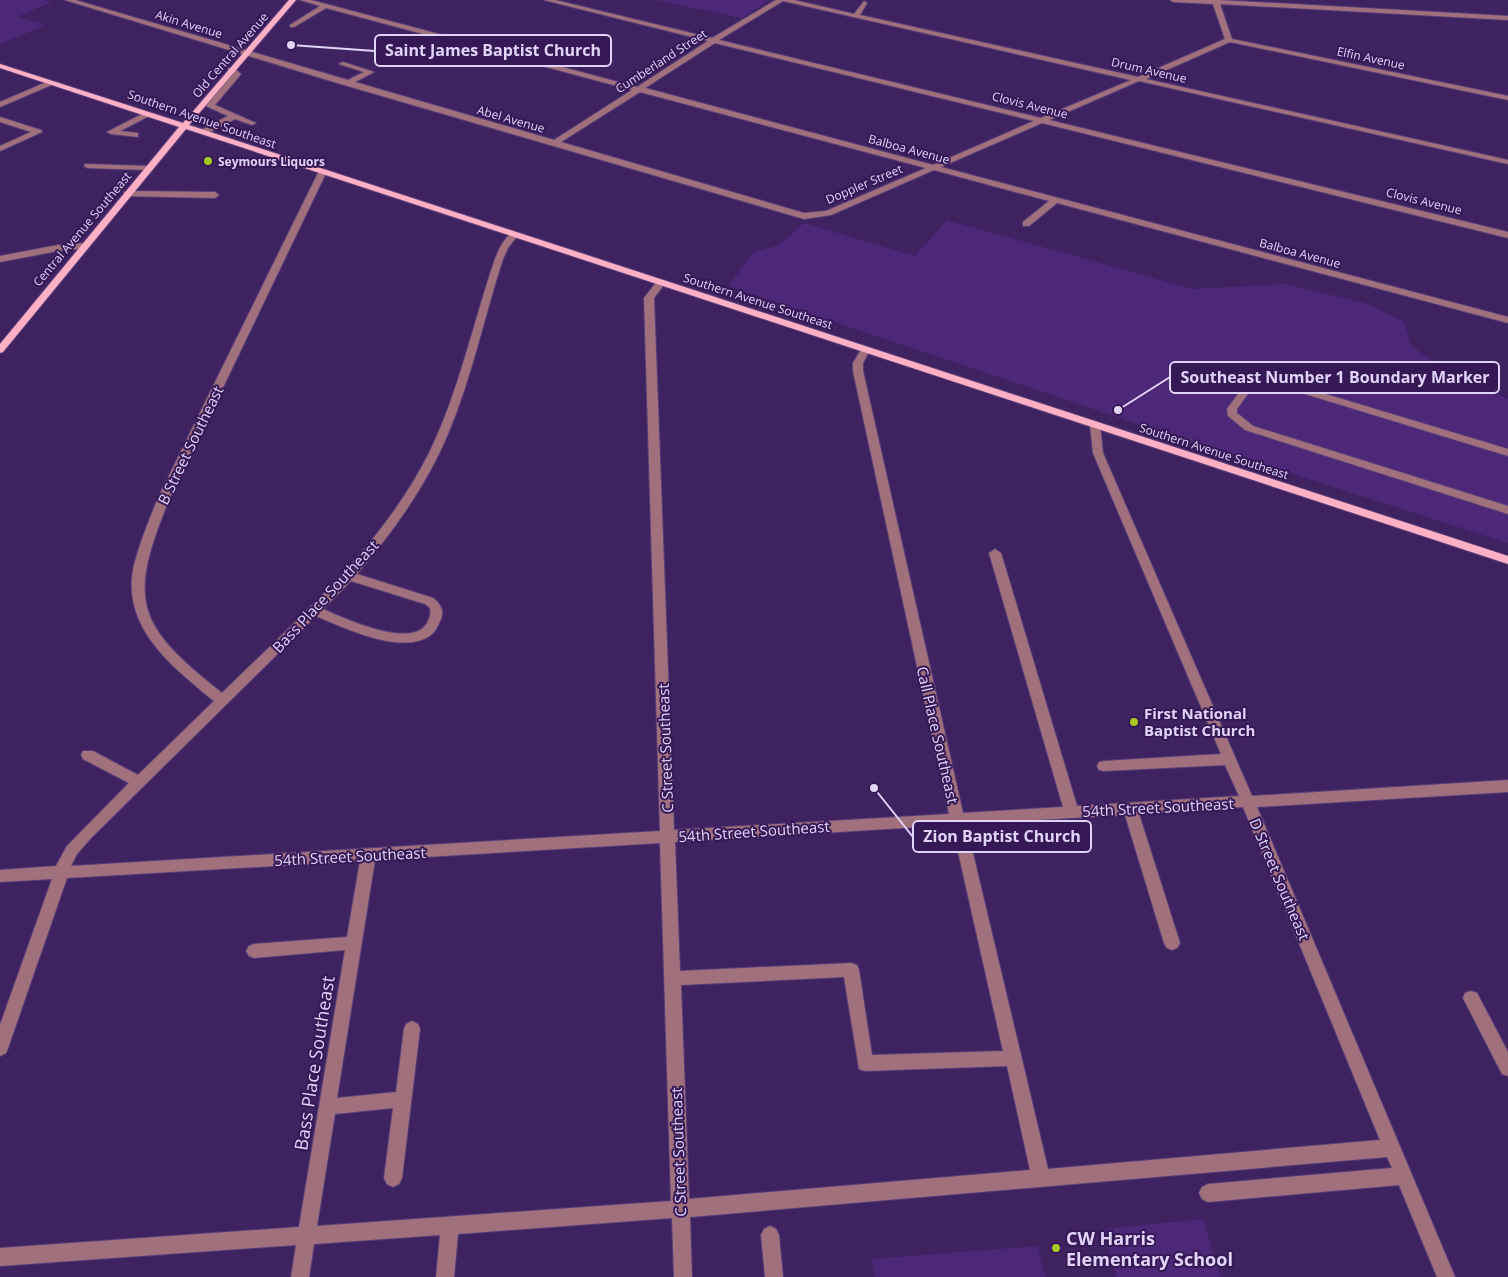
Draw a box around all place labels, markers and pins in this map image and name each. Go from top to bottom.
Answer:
callout: Saint James Baptist Church [375,35,611,66]
place label: Seymours Liquors [218,153,325,170]
marker: Seymours Liquors [202,155,214,167]
callout: Southeast Number 1 Boundary Marker [1170,362,1499,393]
place label: First National Baptist Church [1144,703,1255,740]
marker: First National Baptist Church [1128,716,1140,728]
callout: Zion Baptist Church [913,821,1091,852]
place label: CW Harris Elementary School [1066,1226,1233,1271]
marker: CW Harris Elementary School [1050,1242,1062,1254]

